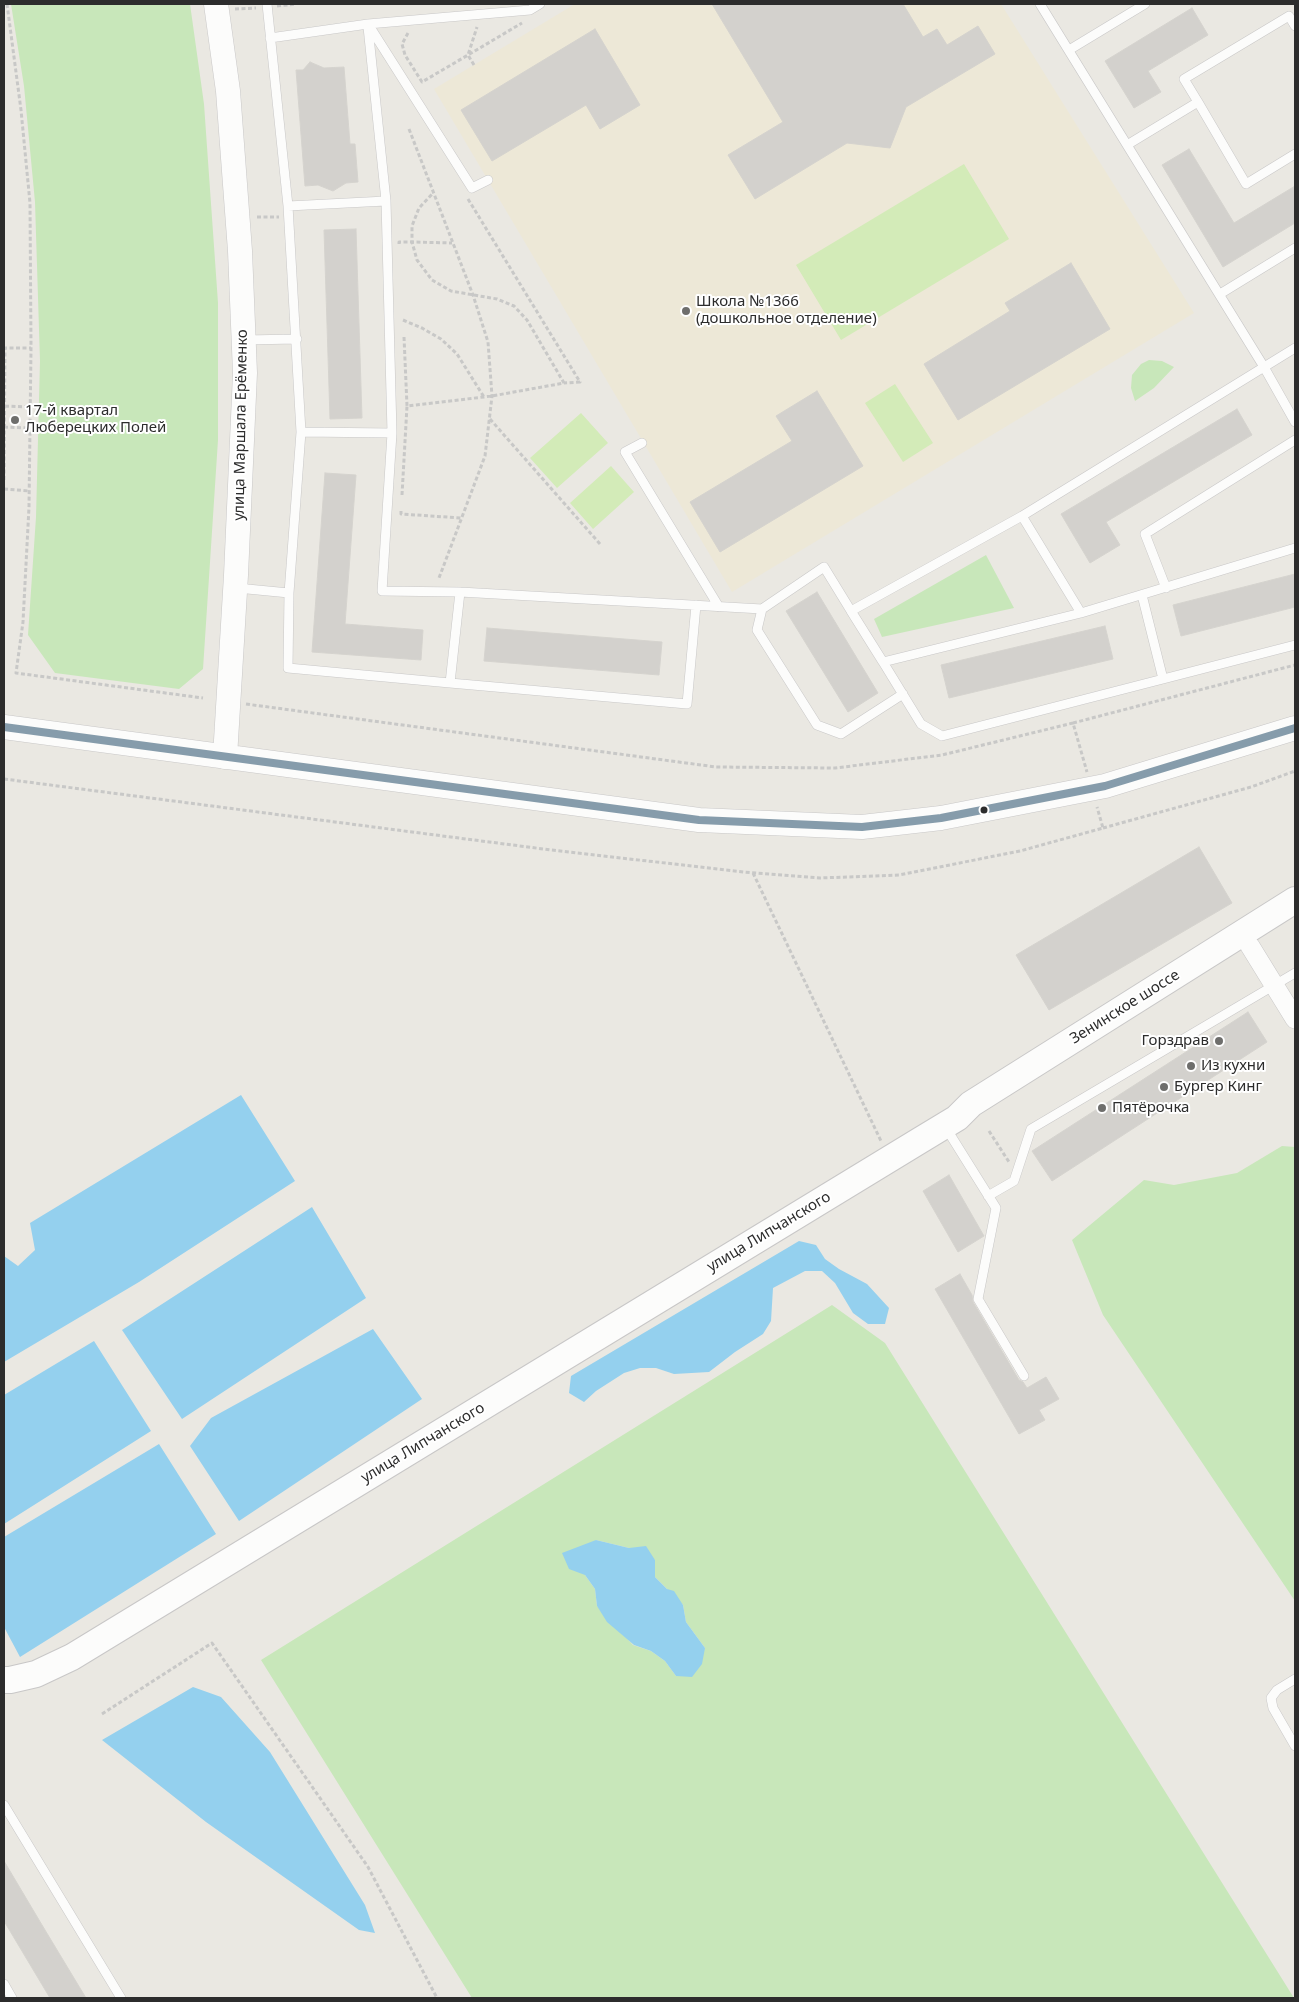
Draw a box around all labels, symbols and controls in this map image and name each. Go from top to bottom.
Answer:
place label: Школа №1366 (дошкольное отделение) [696,293,877,328]
marker: Школа №1366 (дошкольное отделение) [680,305,692,317]
street label: улица Маршала Ерёменко [230,329,252,521]
place label: 17-й квартал Люберецких Полей [25,402,166,437]
marker: 17-й квартал Люберецких Полей [9,414,21,426]
unlabelled marker [979,805,989,815]
street label: Зенинское шоссе [1067,966,1183,1048]
place label: Горздрав [1142,1032,1209,1050]
marker: Горздрав [1213,1035,1225,1047]
place label: Из кухни [1201,1057,1265,1075]
marker: Из кухни [1185,1060,1197,1072]
place label: Бургер Кинг [1174,1078,1262,1096]
marker: Бургер Кинг [1158,1081,1170,1093]
place label: Пятёрочка [1112,1099,1189,1117]
marker: Пятёрочка [1096,1102,1108,1114]
street label: улица Липчанского [704,1188,834,1276]
street label: улица Липчанского [358,1399,488,1487]

